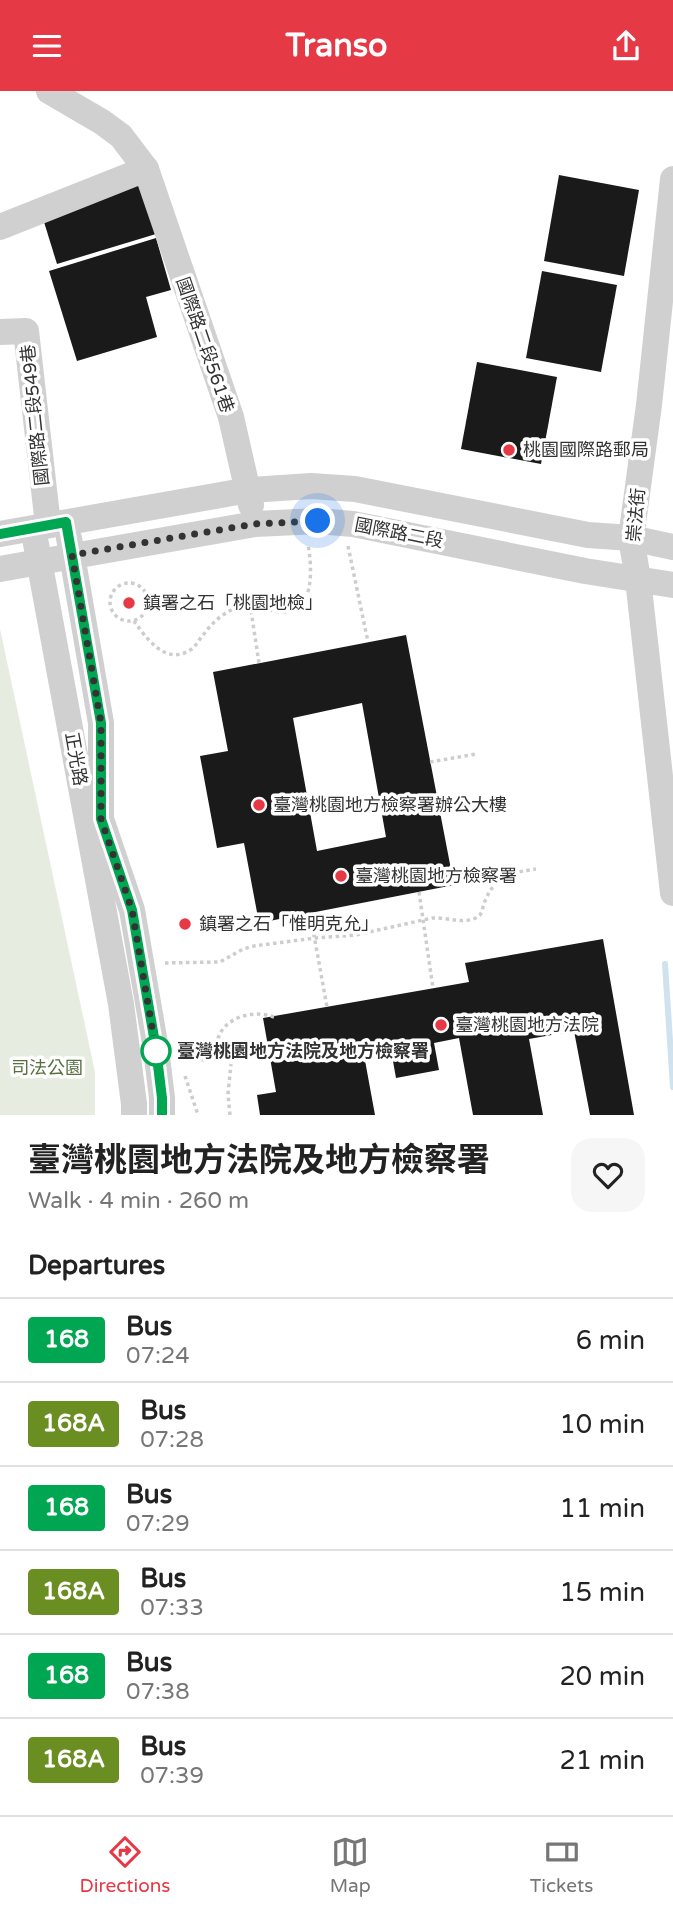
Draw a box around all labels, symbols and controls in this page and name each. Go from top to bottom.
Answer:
icon: menu [28,27,66,65]
text: Transo [285,27,388,65]
icon: share [607,27,645,65]
street label: 國際路二段561巷 [171,274,239,416]
street label: 國際路二段549巷 [17,343,53,487]
place label: 桃園國際路郵局 [523,439,649,461]
marker: 桃園國際路郵局 [501,442,517,458]
street label: 崇法街 [623,487,649,543]
your location [300,503,335,538]
street label: 國際路二段 [353,514,445,552]
place label: 鎮署之石「桃園地檢」 [143,592,323,614]
marker: 鎮署之石「桃園地檢」 [121,595,137,611]
street label: 正光路 [60,731,92,787]
place label: 臺灣桃園地方檢察署辦公大樓 [273,794,507,816]
marker: 臺灣桃園地方檢察署辦公大樓 [251,797,267,813]
place label: 臺灣桃園地方檢察署 [355,865,517,887]
marker: 臺灣桃園地方檢察署 [333,868,349,884]
place label: 鎮署之石「惟明克允」 [199,913,379,935]
marker: 鎮署之石「惟明克允」 [177,916,193,932]
place label: 臺灣桃園地方法院 [455,1014,599,1036]
marker: 臺灣桃園地方法院 [433,1017,449,1033]
marker: 臺灣桃園地方法院及地方檢察署 [141,1036,171,1066]
place label: 臺灣桃園地方法院及地方檢察署 [177,1040,429,1062]
park label: 司法公園 [11,1057,83,1079]
button: heart [571,1138,645,1212]
text: 臺灣桃園地方法院及地方檢察署 [28,1141,490,1180]
text: Walk · 4 min · 260 m [28,1187,249,1215]
text: Departures [28,1250,165,1281]
text: Bus [126,1311,172,1342]
text: 168 [44,1325,89,1354]
text: 6 min [576,1325,645,1356]
text: 07:24 [126,1342,190,1370]
text: Bus [140,1395,186,1426]
text: 168A [42,1409,105,1438]
text: 10 min [559,1409,645,1440]
text: 07:28 [140,1426,204,1454]
text: Bus [126,1479,172,1510]
text: 168 [44,1493,89,1522]
text: 11 min [559,1493,645,1524]
text: 07:29 [126,1510,190,1538]
text: Bus [140,1563,186,1594]
text: 168A [42,1577,105,1606]
text: 15 min [559,1577,645,1608]
text: 07:33 [140,1594,204,1622]
text: Bus [126,1647,172,1678]
text: 168 [44,1661,89,1690]
text: 20 min [559,1661,645,1692]
text: 07:38 [126,1678,190,1706]
text: Bus [140,1731,186,1762]
text: 168A [42,1745,105,1774]
text: 21 min [559,1745,645,1776]
text: 07:39 [140,1762,204,1790]
tab: Directions [80,1833,171,1897]
tab: Map [330,1833,371,1897]
tab: Tickets [530,1833,593,1897]

